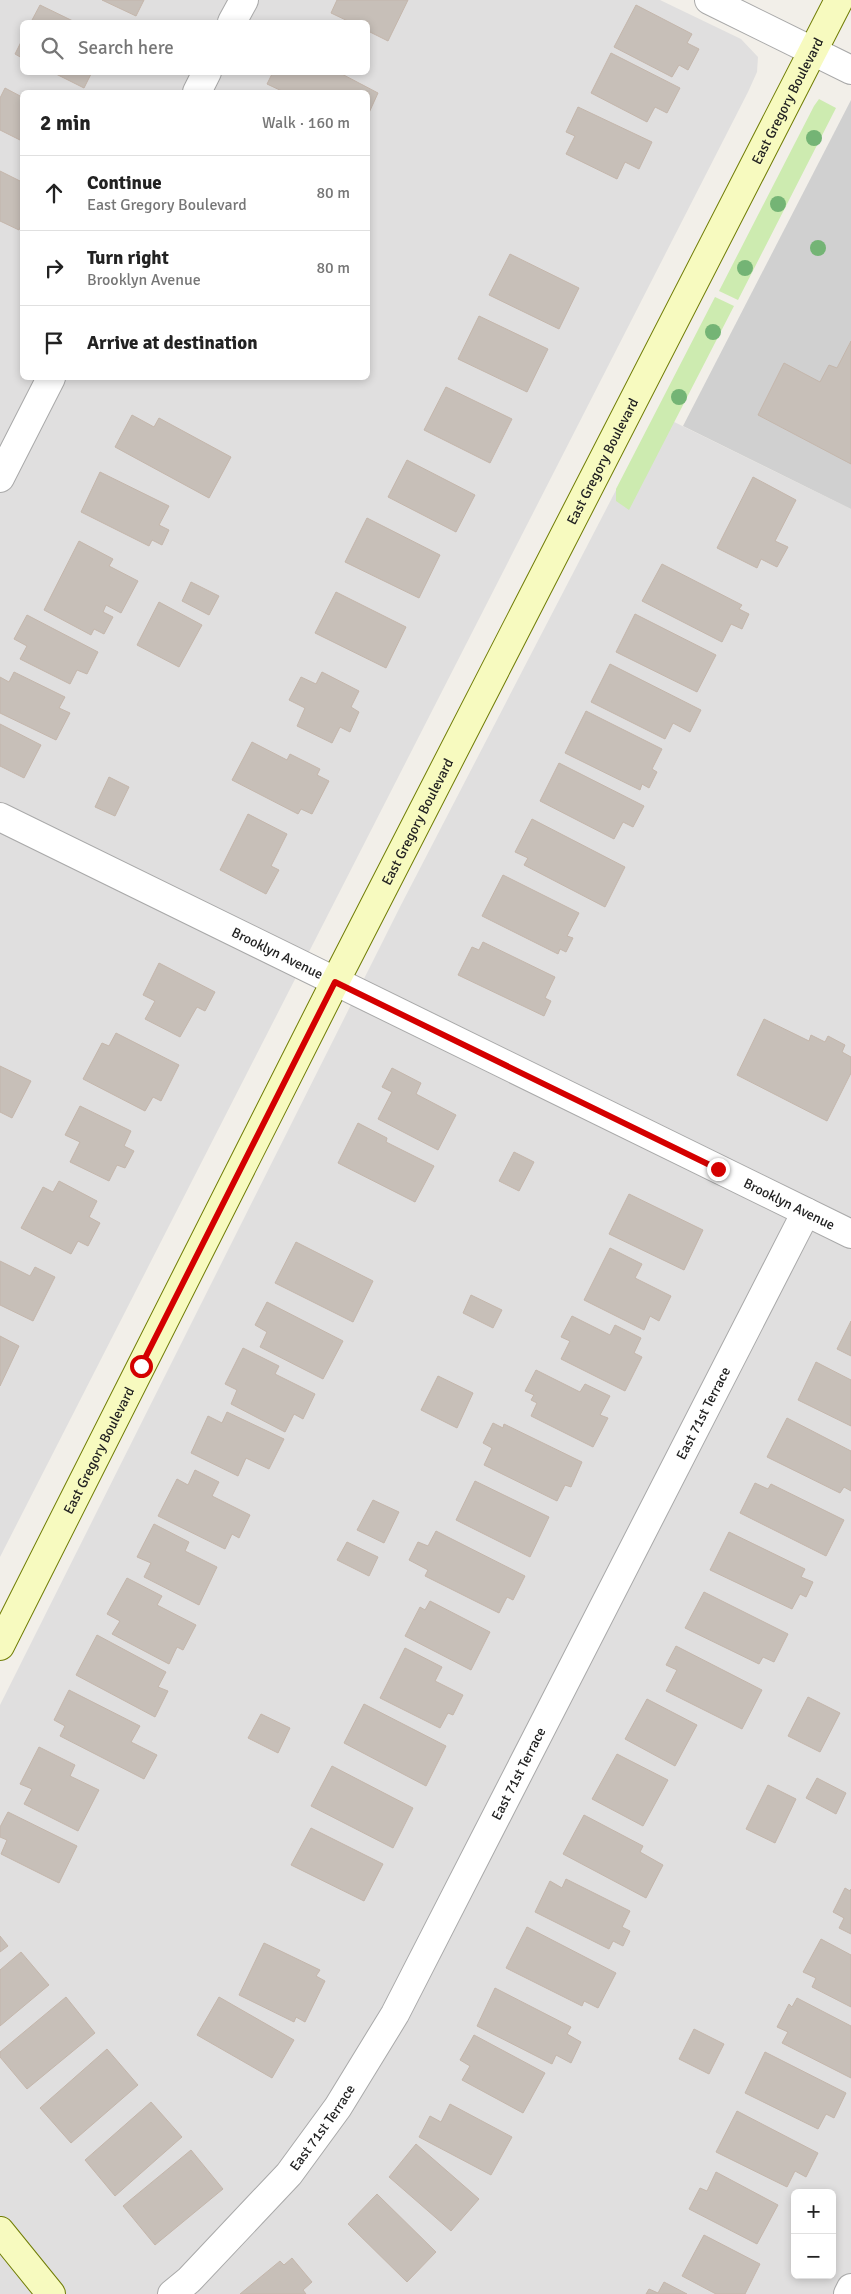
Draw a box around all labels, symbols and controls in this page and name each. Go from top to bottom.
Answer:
search box [20,20,370,75]
icon: search [38,34,66,62]
street label: East Gregory Boulevard [748,35,827,167]
text: Search here [78,36,174,60]
text: 2 min [40,110,91,136]
text: Walk · 160 m [262,113,350,133]
text: Continue [87,171,162,195]
icon: ahead [40,179,68,207]
text: 80 m [316,183,350,203]
text: East Gregory Boulevard [87,195,247,215]
text: Turn right [87,246,169,270]
icon: right [40,254,68,282]
text: 80 m [316,258,350,278]
text: Brooklyn Avenue [87,270,201,290]
icon: arrive [40,329,68,357]
text: Arrive at destination [87,331,258,355]
street label: East Gregory Boulevard [563,395,642,527]
street label: East Gregory Boulevard [378,755,457,888]
street label: Brooklyn Avenue [229,923,326,983]
route end [707,1158,730,1181]
street label: Brooklyn Avenue [741,1174,838,1233]
route start [130,1355,153,1378]
street label: East 71st Terrace [672,1364,734,1462]
street label: East Gregory Boulevard [60,1384,138,1517]
street label: East 71st Terrace [487,1724,549,1823]
street label: East 71st Terrace [286,2081,358,2174]
map controls [791,2189,836,2279]
button: + [791,2189,836,2234]
button: − [791,2234,836,2279]

